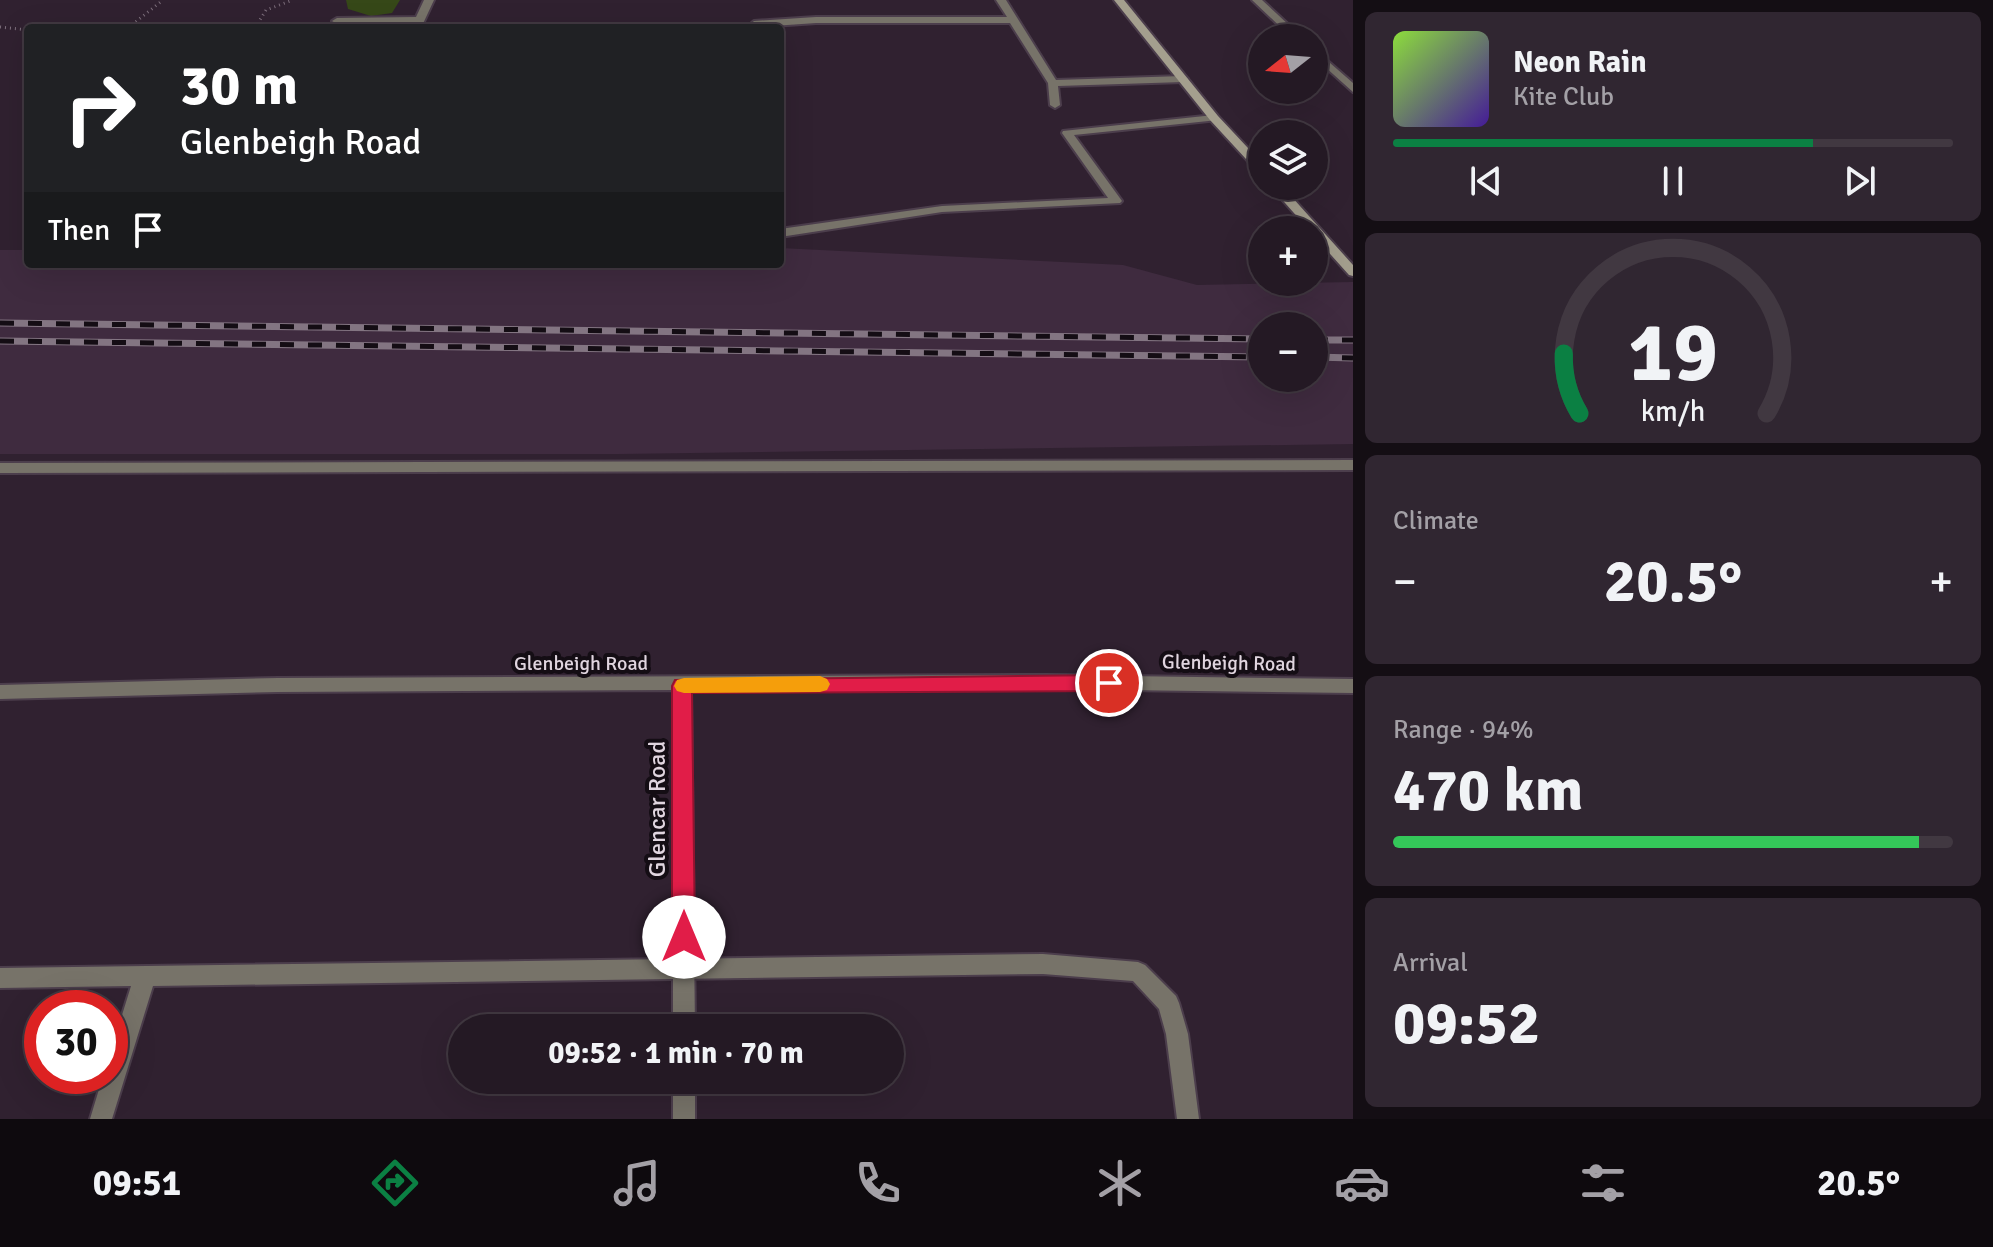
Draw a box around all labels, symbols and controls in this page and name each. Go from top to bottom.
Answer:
north arrow [1248,24,1328,104]
map controls [1248,24,1328,392]
text: Neon Rain [1513,44,1647,81]
text: 30 m [180,51,298,120]
icon: right [48,56,152,160]
text: Kite Club [1513,81,1614,113]
text: Glenbeigh Road [180,120,421,165]
button: layers [1248,120,1328,200]
icon: previous [1464,159,1508,203]
icon: pause [1651,159,1695,203]
icon: next [1838,159,1882,203]
icon: arrive [126,208,170,252]
text: Then [48,212,110,249]
button: + [1248,216,1328,296]
text: 19 [1628,302,1718,404]
button: − [1248,312,1328,392]
text: km/h [1641,394,1705,429]
text: Climate [1393,505,1479,537]
text: 20.5° [1604,545,1742,619]
text: − [1393,555,1417,609]
text: + [1929,555,1953,609]
pin [1075,649,1143,717]
street label: Glenbeigh Road [1162,649,1296,677]
street label: Glenbeigh Road [514,651,648,676]
icon: arrive [1087,661,1131,705]
text: Range · 94% [1393,714,1534,746]
street label: Glencar Road [642,741,672,877]
text: 470 km [1393,754,1583,828]
position arrow [642,895,726,979]
text: Arrival [1393,947,1468,979]
text: 09:52 [1393,987,1540,1061]
speed limit sign: 30 [24,990,128,1094]
text: 09:52 · 1 min · 70 m [548,1035,804,1072]
icon: directions [367,1155,423,1211]
icon: music [609,1155,665,1211]
icon: phone [850,1155,906,1211]
icon: climate [1092,1155,1148,1211]
icon: car [1334,1155,1390,1211]
icon: filters [1575,1155,1631,1211]
text: 09:51 [93,1161,181,1206]
text: 20.5° [1817,1161,1900,1206]

